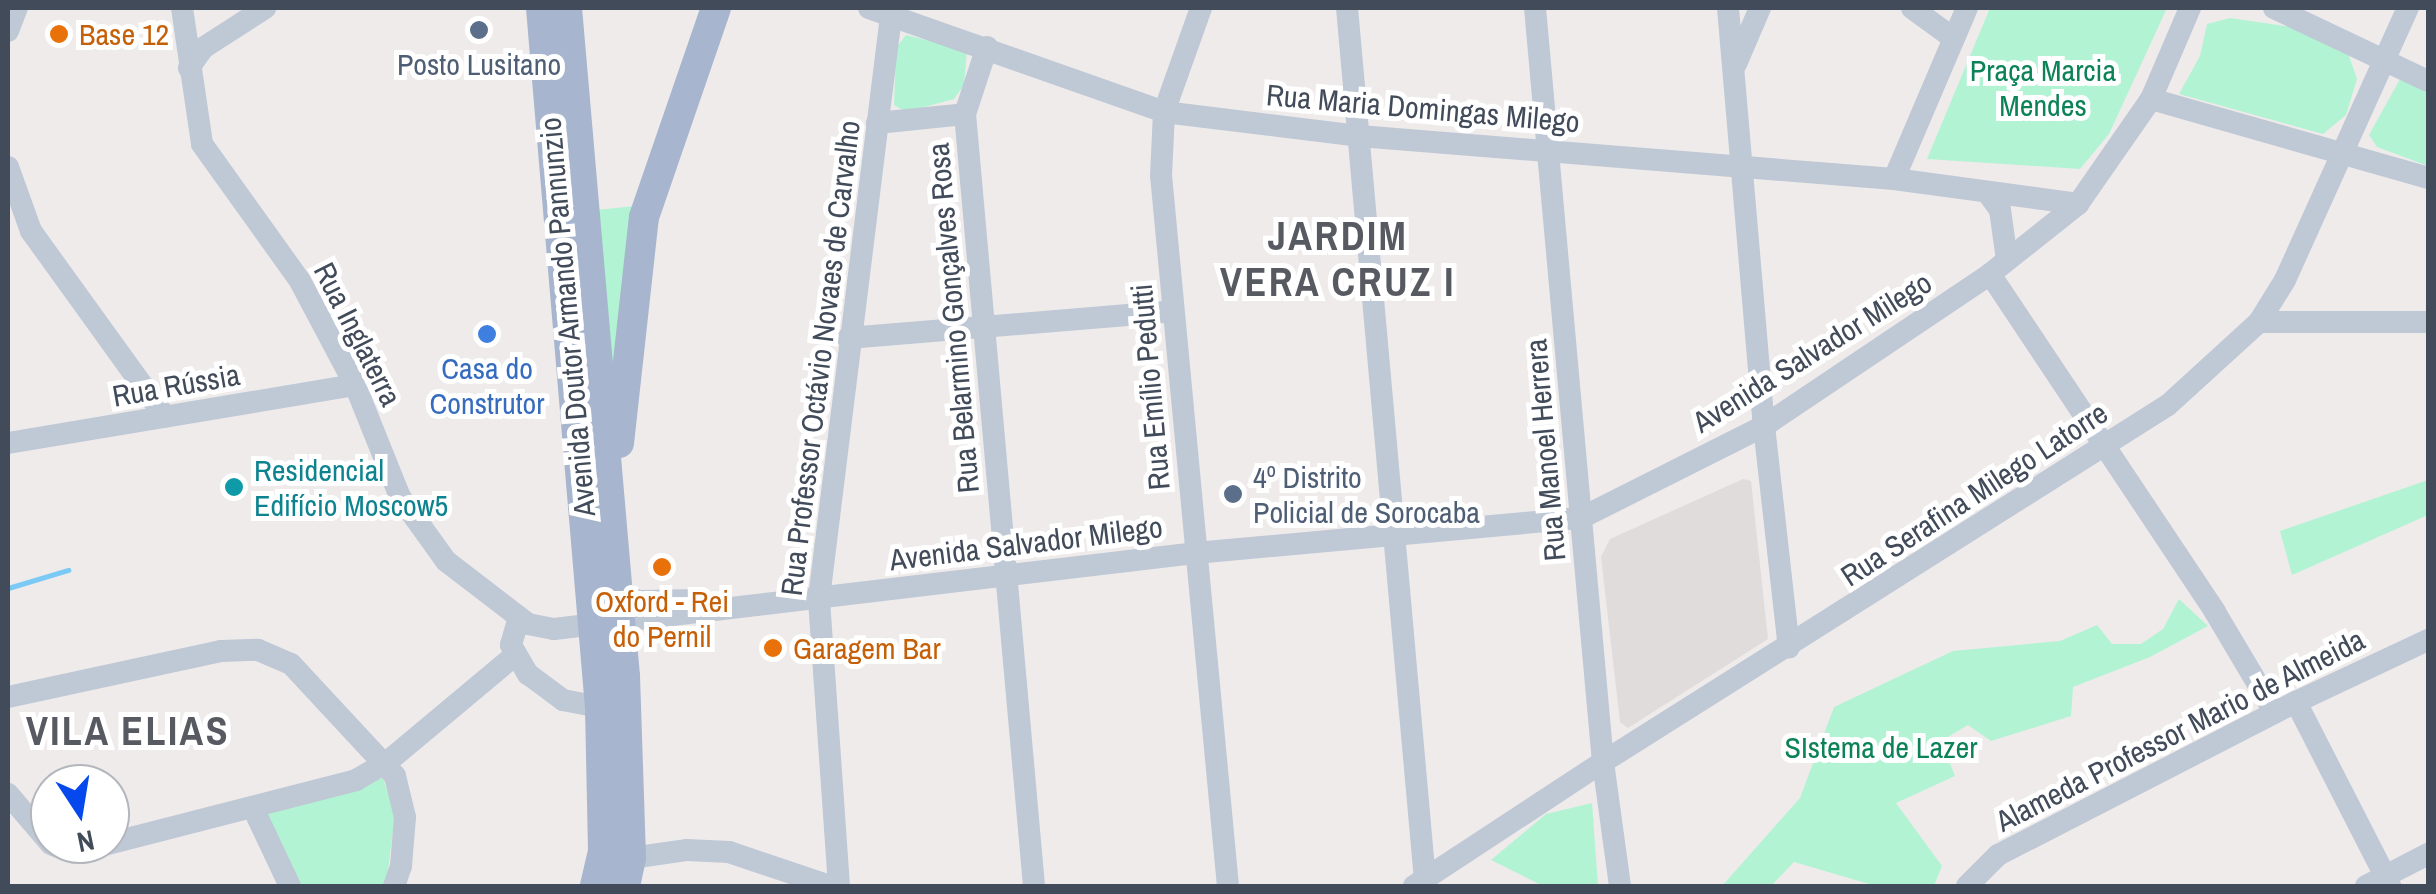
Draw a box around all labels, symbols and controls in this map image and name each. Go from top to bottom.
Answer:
place label: Base 12 [79,16,169,52]
marker: Posto Lusitano [468,19,490,41]
marker: Base 12 [48,23,70,45]
place label: Posto Lusitano [397,46,561,82]
park label: Praça Marcia Mendes [1970,52,2116,122]
street label: Rua Maria Domingas Milego [1265,76,1581,140]
street label: Avenida Doutor Armando Pannunzio [532,115,602,519]
street label: Rua Professor Octávio Novaes de Carvalho [773,118,867,598]
street label: Rua Belarmino Gonçalves Rosa [920,141,986,495]
district label: JARDIM VERA CRUZ I [1219,212,1457,306]
street label: Rua Inglaterra [307,256,409,412]
street label: Avenida Salvador Milego [1686,264,1938,440]
street label: Rua Emílio Pedutti [1123,283,1177,491]
marker: Casa do Construtor [476,323,498,345]
street label: Rua Manoel Herrera [1517,337,1573,563]
place label: Casa do Construtor [430,350,544,420]
street label: Rua Rússia [110,356,242,414]
street label: Rua Serafina Milego Latorre [1834,394,2114,594]
place label: Residencial Edifício Moscow5 [254,452,448,522]
place label: 4º Distrito Policial de Sorocaba [1253,459,1480,530]
marker: Residencial Edifício Moscow5 [223,476,245,498]
marker: 4º Distrito Policial de Sorocaba [1222,483,1244,505]
street label: Avenida Salvador Milego [888,508,1164,578]
marker: Oxford - Rei do Pernil [651,556,673,578]
place label: Oxford - Rei do Pernil [595,583,729,654]
street label: Alameda Professor Mario de Almeida [1989,621,2371,839]
place label: Garagem Bar [793,630,941,666]
marker: Garagem Bar [762,637,784,659]
district label: VILA ELIAS [25,707,231,755]
park label: SIstema de Lazer [1785,729,1977,765]
north arrow [30,764,130,864]
text: N [74,821,98,862]

